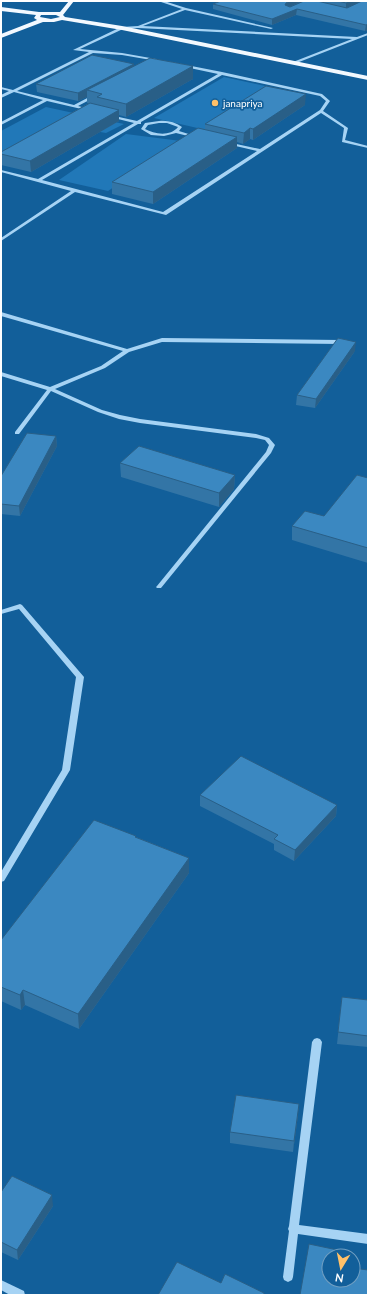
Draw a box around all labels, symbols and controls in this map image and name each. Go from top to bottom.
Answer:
place label: janapriya [222,97,263,109]
marker: janapriya [210,98,220,108]
north arrow [321,1248,361,1288]
text: N [334,1271,344,1285]

